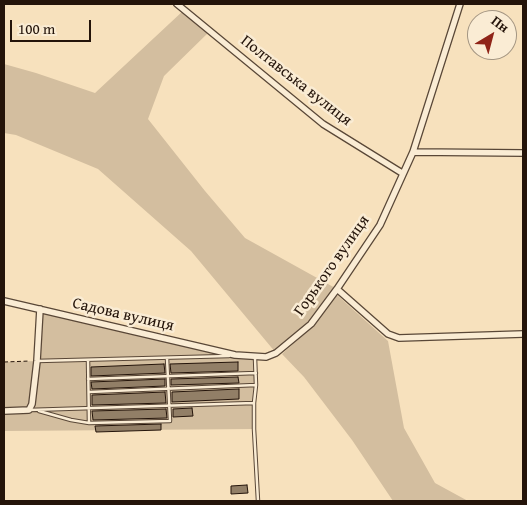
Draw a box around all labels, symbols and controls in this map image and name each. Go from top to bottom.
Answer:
scale bar [12,10,94,42]
north arrow [467,10,517,60]
text: Пн [487,10,514,37]
text: 100 m [18,18,55,39]
street label: Полтавська вулиця [236,32,356,130]
street label: Горького вулиця [290,212,374,320]
street label: Садова вулиця [70,294,176,336]

